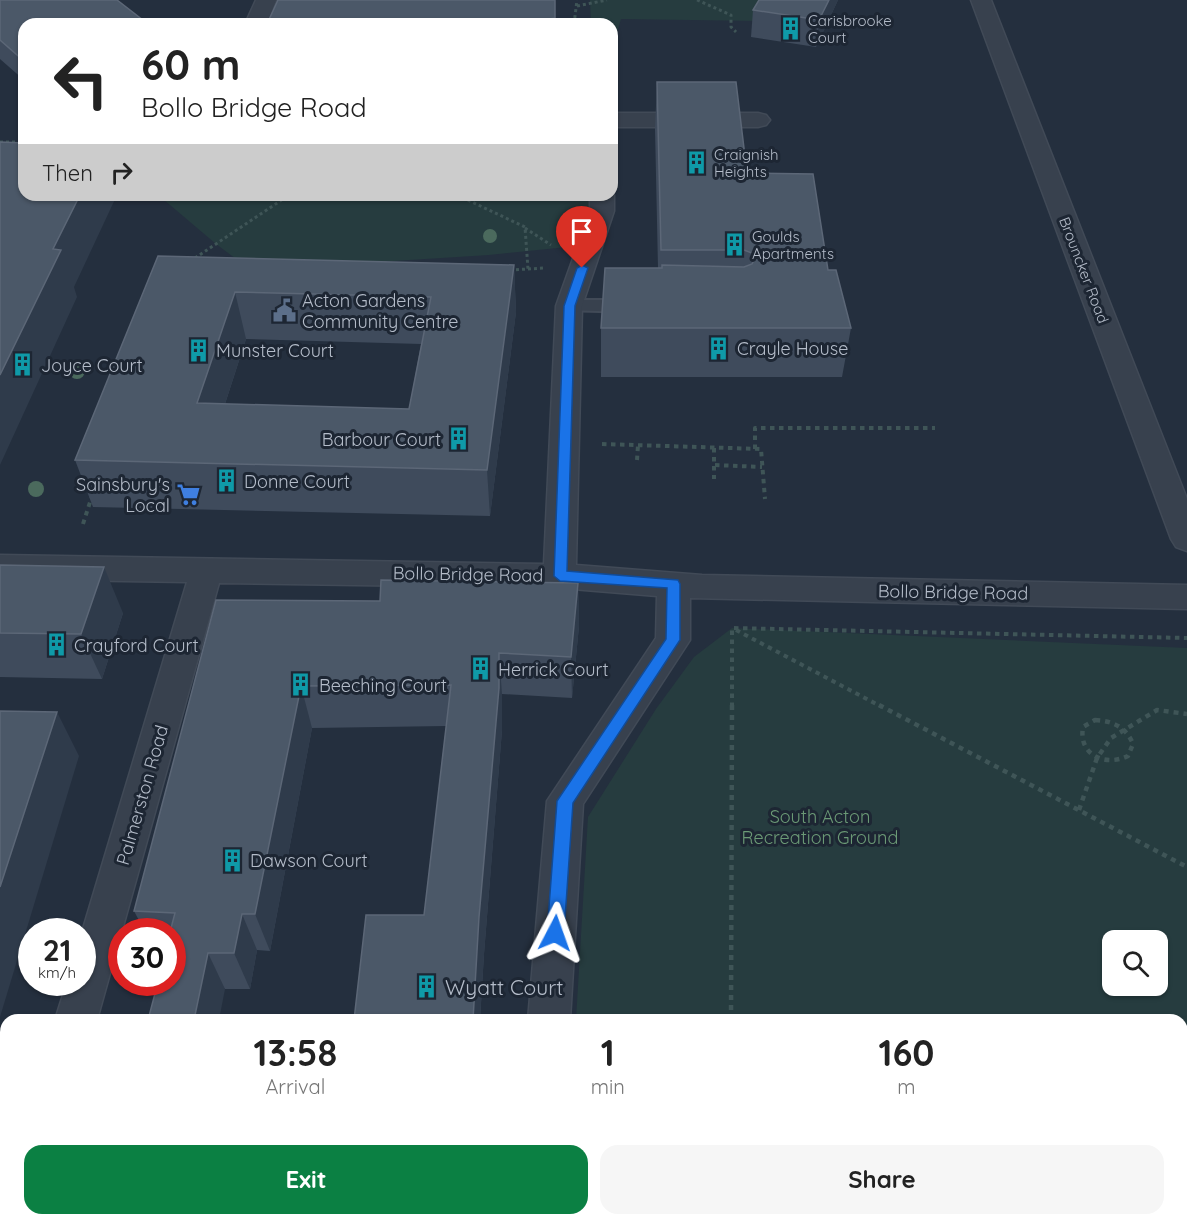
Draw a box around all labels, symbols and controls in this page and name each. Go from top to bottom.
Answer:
place label: Carisbrooke Court [808,11,892,47]
building icon: Carisbrooke Court [777,16,803,42]
text: 60 m [141,38,241,91]
icon: left [42,42,120,120]
text: Bollo Bridge Road [141,90,367,124]
place label: Craignish Heights [714,145,779,181]
building icon: Craignish Heights [683,150,709,176]
icon: right [105,156,138,189]
text: Then [42,159,93,187]
pin [556,206,607,268]
street label: Brouncker Road [1055,214,1113,326]
icon: arrive [565,215,598,248]
place label: Goulds Apartments [752,227,834,263]
building icon: Goulds Apartments [721,232,747,258]
place label: Acton Gardens Community Centre [302,289,458,333]
public building icon: Acton Gardens Community Centre [271,297,297,323]
building icon: Crayle House [706,335,732,361]
building icon: Munster Court [185,337,211,363]
place label: Crayle House [737,337,848,360]
place label: Munster Court [216,339,334,362]
building icon: Joyce Court [10,352,36,378]
place label: Joyce Court [41,354,143,377]
building icon: Barbour Court [446,426,472,452]
place label: Barbour Court [322,428,441,451]
building icon: Donne Court [213,468,239,494]
place label: Donne Court [244,470,350,493]
place label: Sainsbury's Local [76,473,170,517]
supermarket icon: Sainsbury's Local [175,481,201,507]
street label: Bollo Bridge Road [393,561,543,587]
street label: Bollo Bridge Road [878,579,1028,605]
building icon: Crayford Court [43,632,69,658]
place label: Crayford Court [74,634,199,657]
building icon: Herrick Court [467,656,493,682]
place label: Herrick Court [498,658,609,681]
building icon: Beeching Court [288,672,314,698]
place label: Beeching Court [319,674,447,697]
street label: Palmerston Road [111,722,173,868]
park label: South Acton Recreation Ground [742,805,898,849]
building icon: Dawson Court [219,847,245,873]
place label: Dawson Court [250,849,368,872]
position arrow [523,901,587,965]
speed limit sign: 30 [108,918,186,996]
map controls [1102,930,1168,996]
button: search [1102,930,1168,996]
text: 21 [43,931,71,969]
text: km/h [38,963,76,982]
building icon: Wyatt Court [414,974,440,1000]
place label: Wyatt Court [445,974,563,1000]
text: 13:58 [254,1030,337,1075]
text: 1 [601,1030,615,1075]
text: 160 [878,1030,934,1075]
text: Arrival [265,1074,325,1099]
text: min [591,1074,625,1099]
text: m [897,1074,916,1099]
button: Exit [24,1145,588,1214]
button: Share [600,1145,1164,1214]

